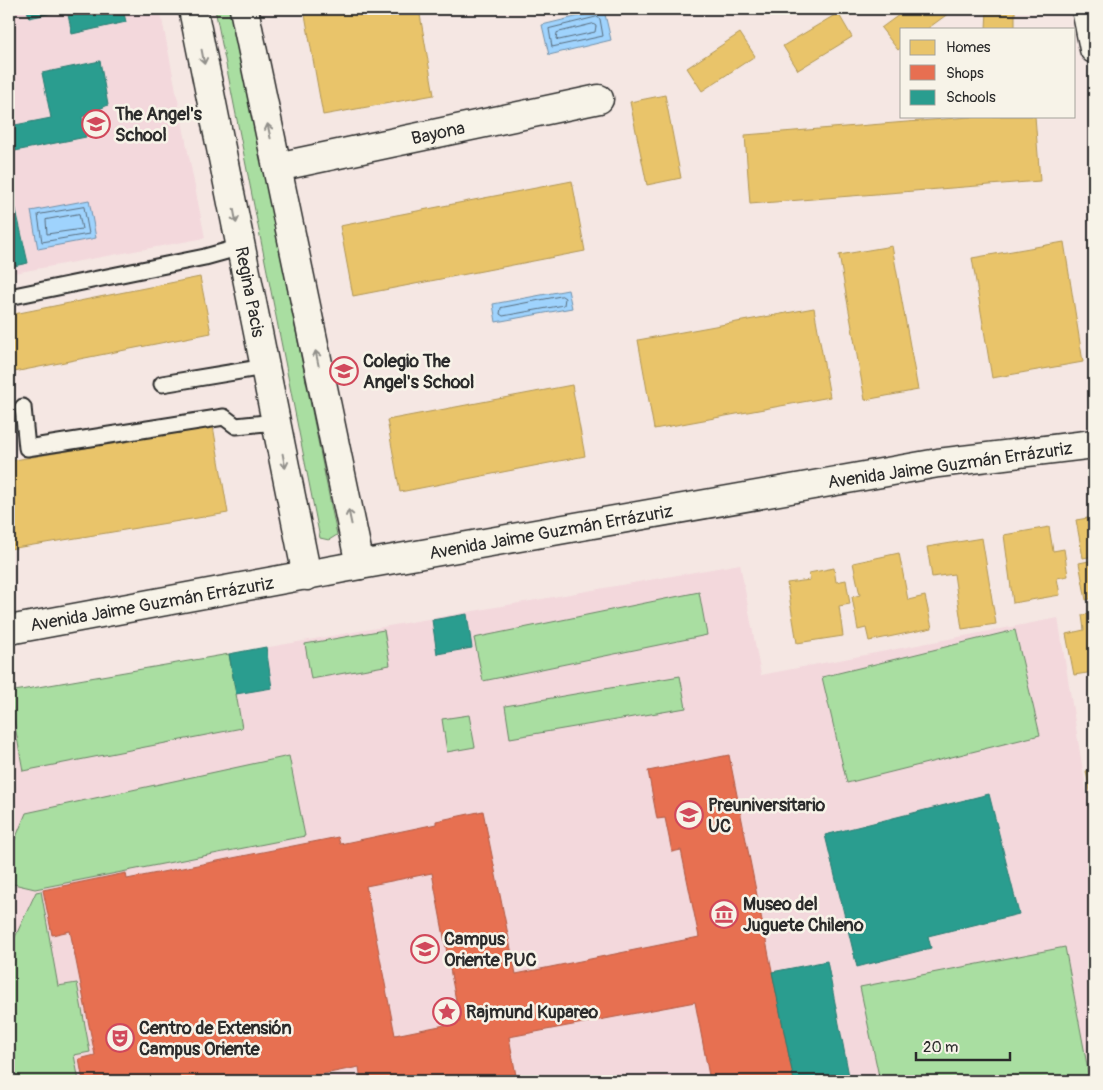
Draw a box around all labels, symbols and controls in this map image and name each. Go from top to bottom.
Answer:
legend [900,28,1076,118]
text: Homes [946,38,991,57]
one-way arrow [198,48,208,64]
text: Shops [946,64,984,83]
text: Schools [946,88,996,107]
place label: The Angel's School [114,103,203,147]
school or university icon: The Angel's School [81,109,111,139]
street label: Bayona [409,117,467,150]
one-way arrow [264,123,273,139]
one-way arrow [230,207,240,223]
street label: Regina Pacis [229,245,270,339]
place label: Colegio The Angel's School [363,350,474,394]
one-way arrow [312,351,321,367]
school or university icon: Colegio The Angel's School [329,356,359,386]
street label: Avenida Jaime Guzmán Errázuriz [826,437,1074,494]
one-way arrow [280,453,289,469]
street label: Avenida Jaime Guzmán Errázuriz [427,500,675,565]
one-way arrow [345,510,354,526]
street label: Avenida Jaime Guzmán Errázuriz [28,572,276,637]
place label: Preuniversitario UC [708,794,825,838]
school or university icon: Preuniversitario UC [674,800,704,830]
place label: Museo del Juguete Chileno [743,893,864,937]
museum icon: Museo del Juguete Chileno [709,899,739,929]
place label: Campus Oriente PUC [444,928,537,972]
school or university icon: Campus Oriente PUC [410,934,440,964]
place icon: Rajmund Kupareo [432,997,462,1027]
place label: Rajmund Kupareo [466,1001,599,1024]
place label: Centro de Extensión Campus Oriente [139,1017,292,1061]
theatre icon: Centro de Extensión Campus Oriente [105,1023,135,1053]
scale bar [916,1030,1009,1062]
text: 20 m [923,1038,958,1057]

